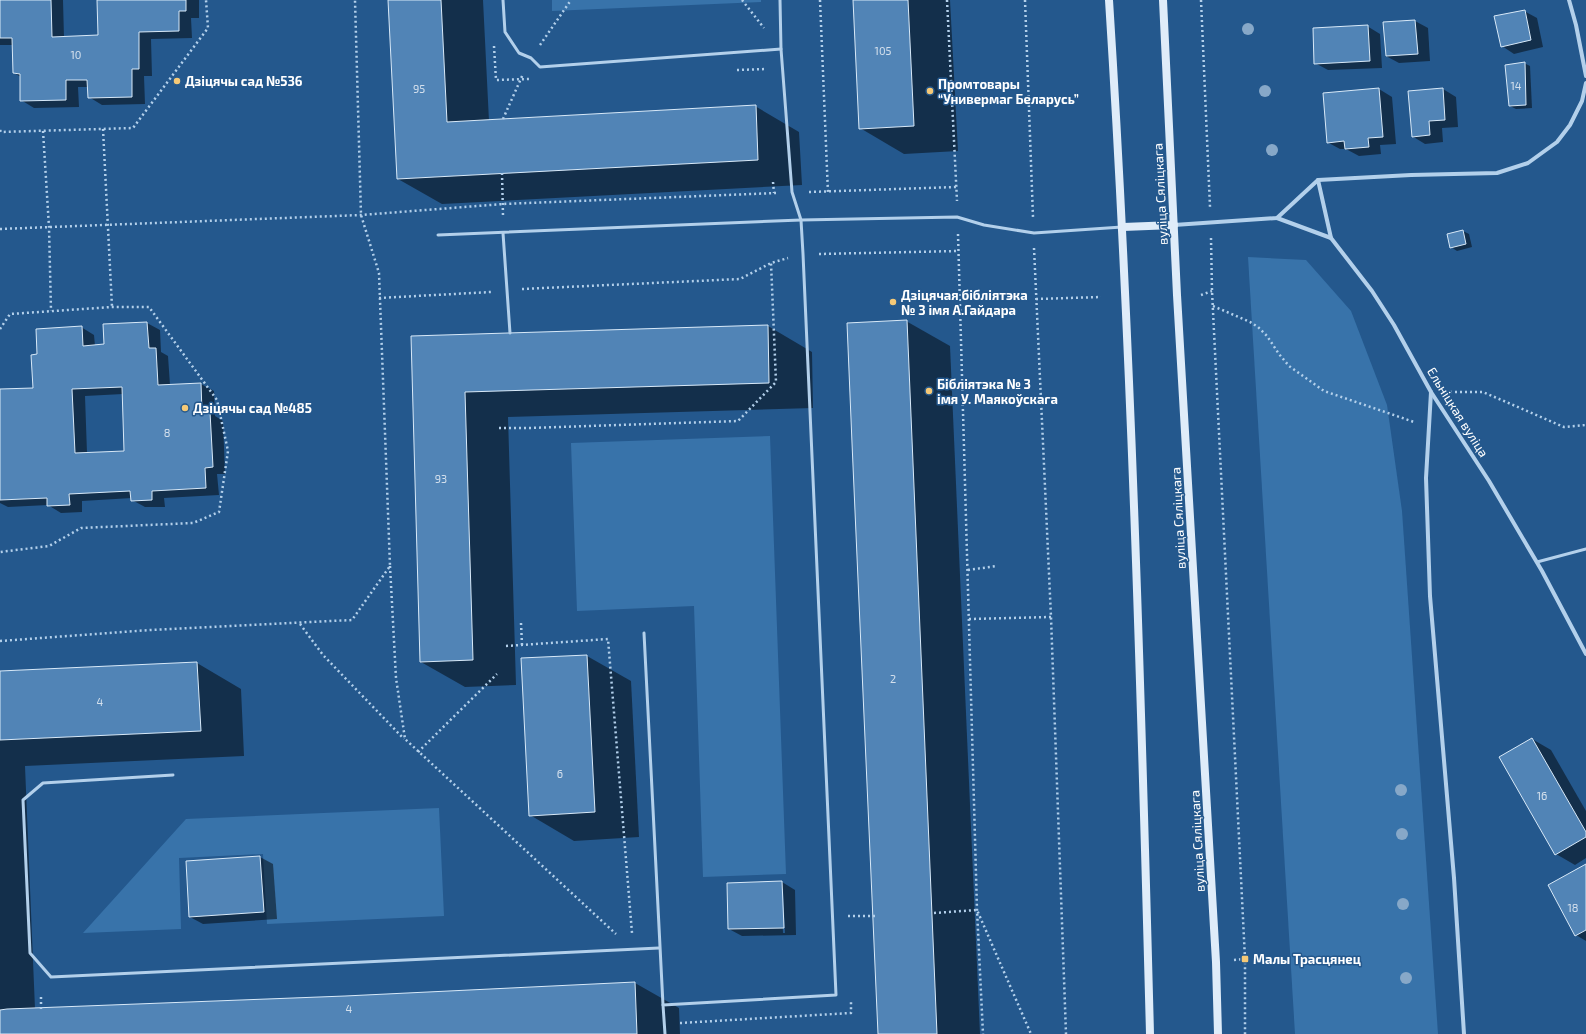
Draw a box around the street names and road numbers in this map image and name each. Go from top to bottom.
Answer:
street label: вуліца Сяліцкага [1149,143,1171,245]
street label: Ельніцкая вуліца [1424,364,1492,460]
street label: вуліца Сяліцкага [1167,467,1189,569]
street label: вуліца Сяліцкага [1186,790,1208,892]

